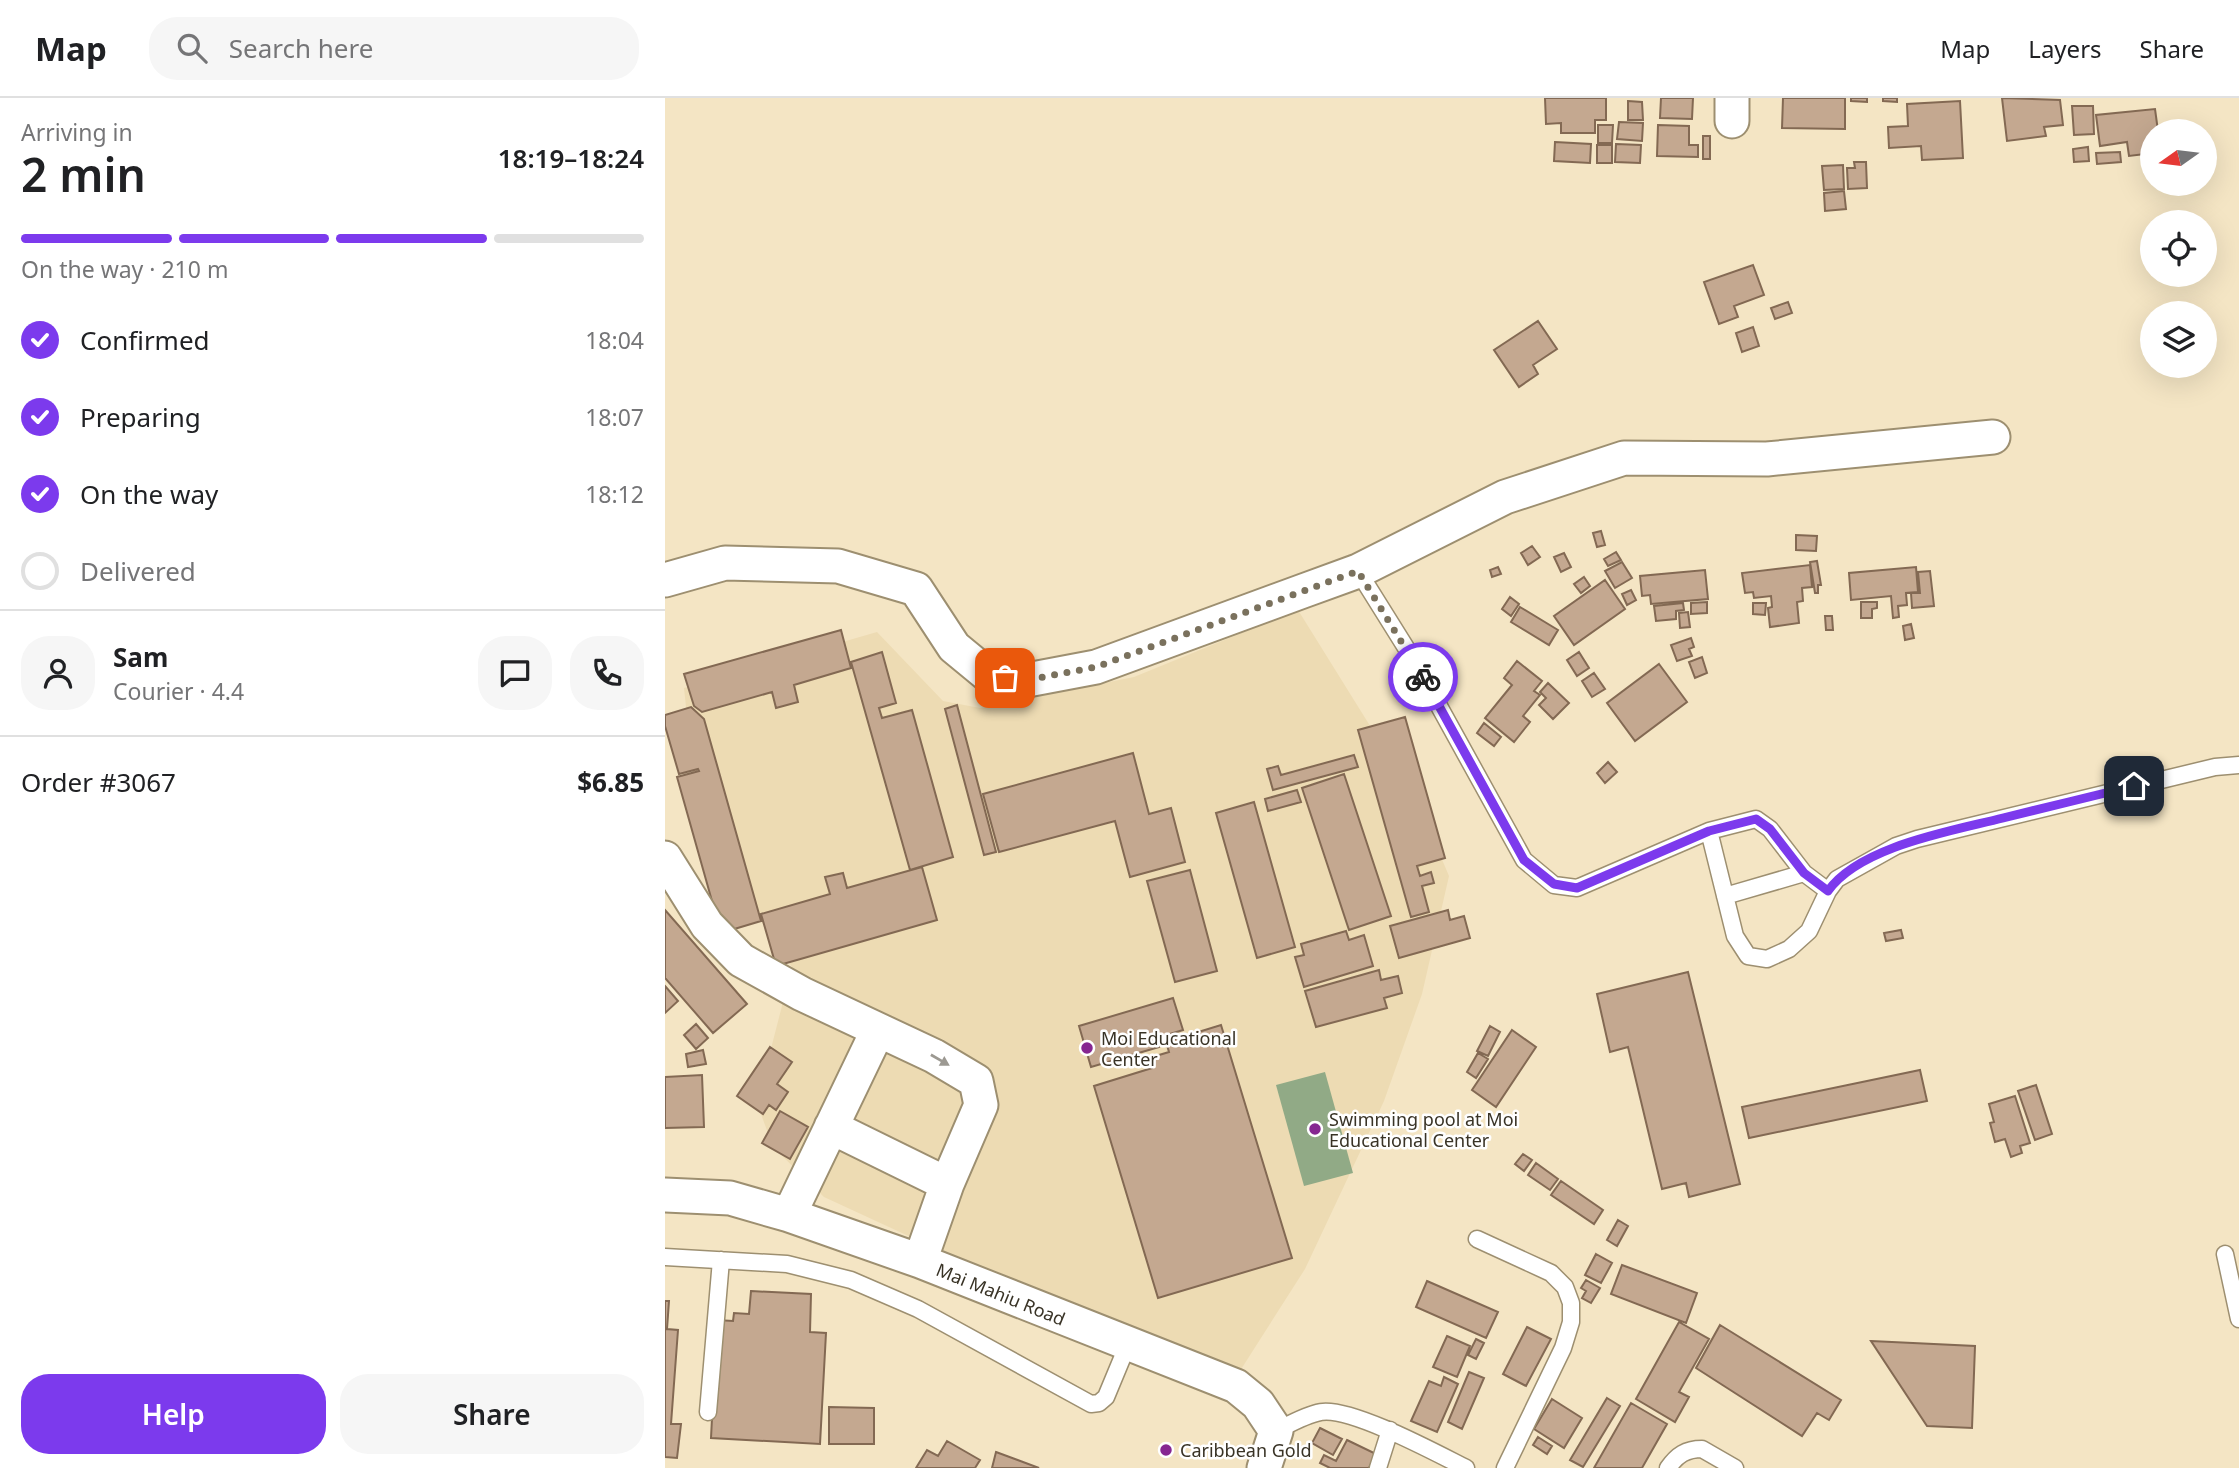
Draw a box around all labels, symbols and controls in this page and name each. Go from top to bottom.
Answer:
search box [149,17,639,80]
text: Map [35,26,107,71]
icon: search [173,29,211,67]
text: Search here [229,30,373,66]
text: Map [1940,32,1990,65]
text: Layers [2028,32,2102,65]
text: Share [2140,32,2204,65]
text: Arriving in [21,116,133,148]
north arrow [2140,119,2217,196]
map controls [2140,119,2217,378]
text: 18:19–18:24 [498,140,644,176]
text: 2 min [21,143,146,205]
button: locate [2140,210,2217,287]
text: On the way · 210 m [21,253,228,285]
button: layers [2140,301,2217,378]
icon: check [21,321,59,359]
text: Confirmed [80,322,210,358]
text: 18:04 [585,324,644,356]
icon: check [21,398,59,436]
text: Preparing [80,399,201,435]
text: 18:07 [585,401,644,433]
icon: check [21,475,59,513]
text: On the way [80,476,218,512]
text: 18:12 [585,478,644,510]
text: Delivered [80,553,196,589]
button: person [21,636,95,710]
button: chat [478,636,552,710]
button: phone [570,636,644,710]
text: Sam [113,639,168,675]
courier [1388,642,1458,712]
pin [975,648,1035,708]
icon: bike [1404,658,1442,696]
icon: bag [986,659,1024,697]
text: Courier · 4.4 [113,675,244,707]
pin [2104,756,2164,816]
text: Order #3067 [21,764,176,800]
text: $6.85 [577,764,644,800]
icon: home [2115,767,2153,805]
place label: Moi Educational Center [1101,1026,1236,1071]
marker: Moi Educational Center [1079,1040,1095,1056]
one-way arrow [930,1054,949,1066]
place label: Swimming pool at Moi Educational Center [1329,1107,1518,1152]
marker: Swimming pool at Moi Educational Center [1307,1121,1323,1137]
street label: Mai Mahiu Road [933,1257,1069,1331]
button: Help [21,1374,326,1454]
button: Share [340,1374,644,1454]
place label: Caribbean Gold [1180,1438,1311,1462]
marker: Caribbean Gold [1158,1442,1174,1458]

